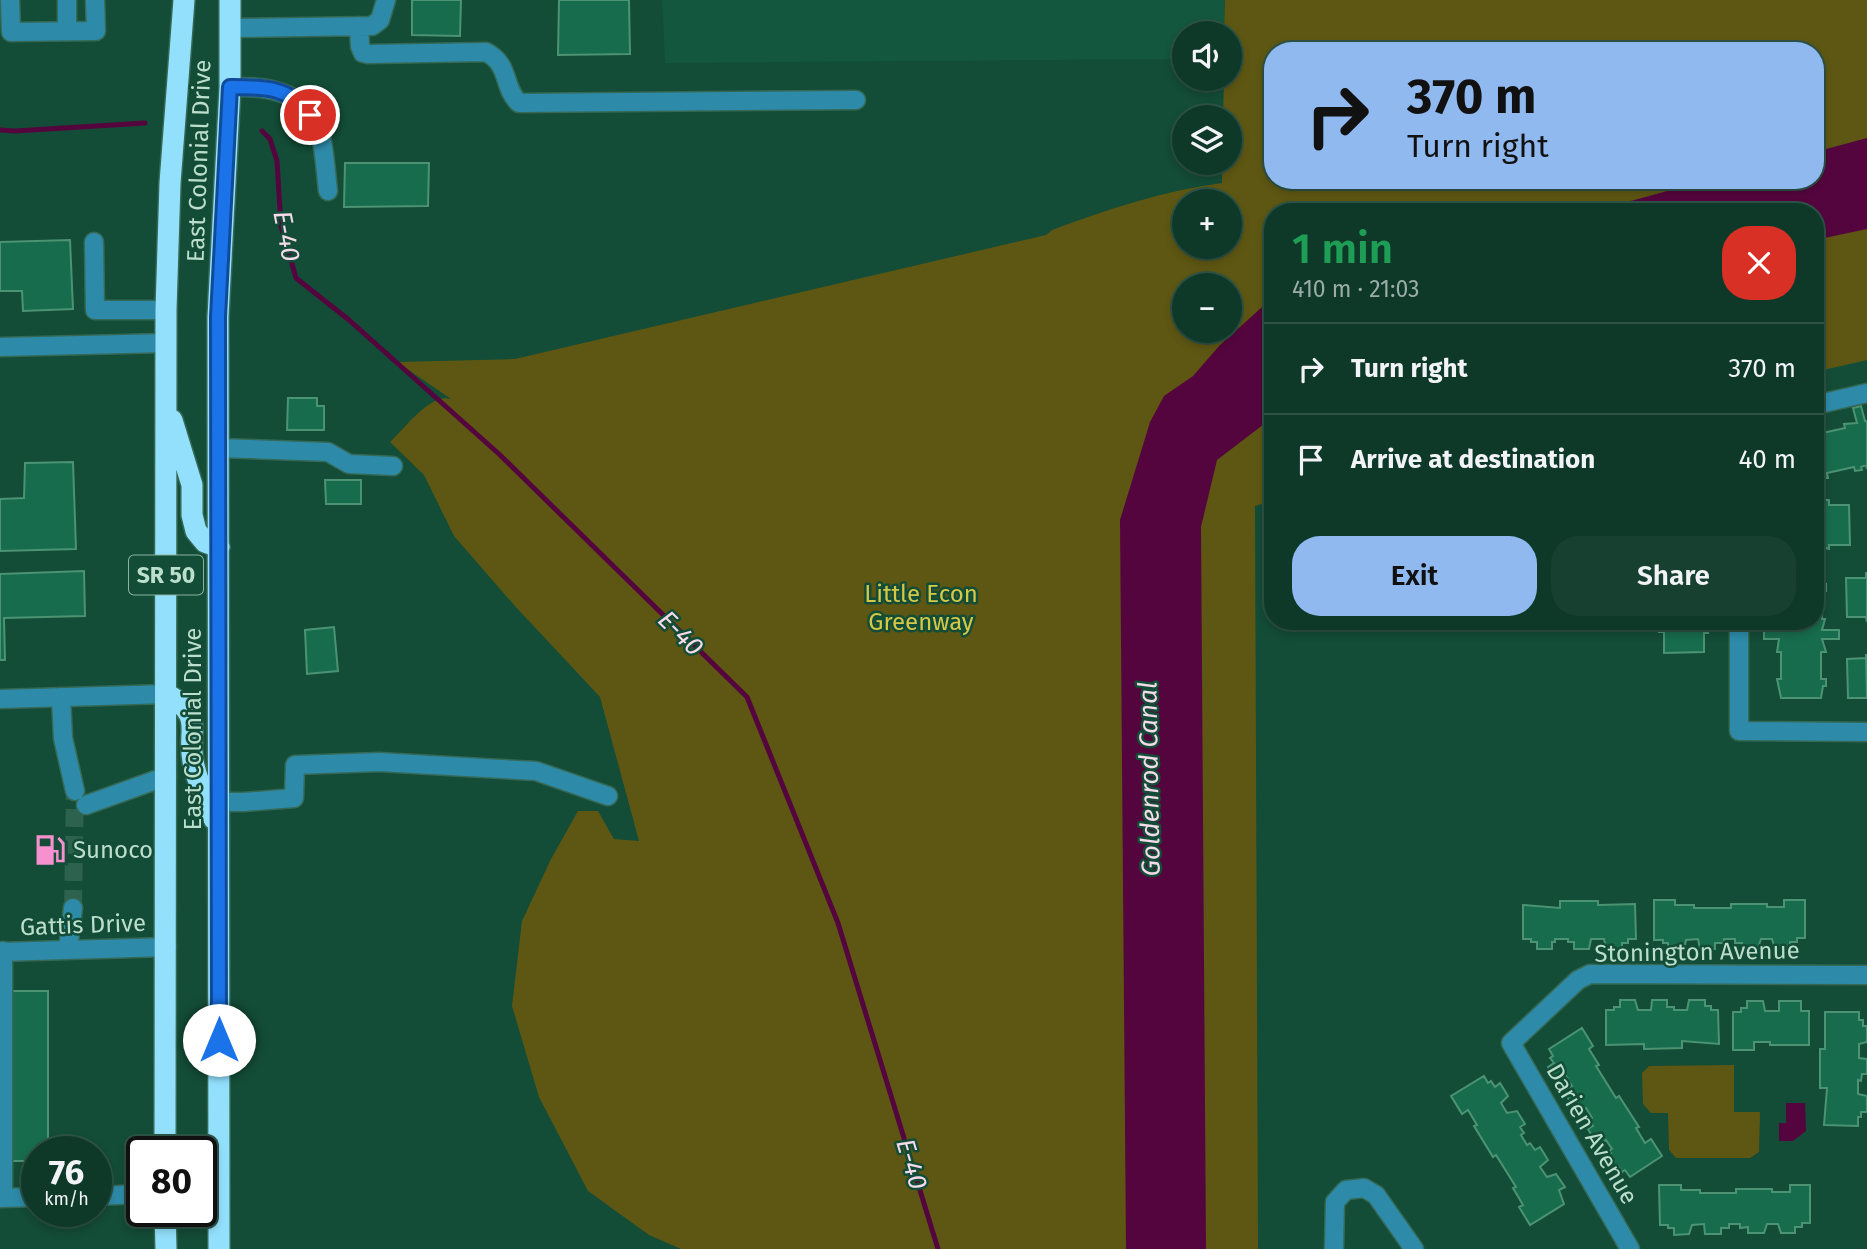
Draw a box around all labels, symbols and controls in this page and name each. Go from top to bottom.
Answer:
map controls [1172,21,1242,343]
button: sound [1172,21,1242,91]
street label: East Colonial Drive [181,59,217,263]
text: 370 m [1407,67,1536,126]
icon: right [1292,70,1383,161]
pin [280,85,340,145]
icon: arrive [291,96,329,134]
button: layers [1172,105,1242,175]
text: Turn right [1407,127,1549,165]
button: + [1172,189,1242,259]
water label: E-40 [266,208,307,264]
text: 1 min [1292,224,1393,274]
button: close [1722,226,1796,300]
button: − [1172,273,1242,343]
text: 410 m · 21:03 [1292,275,1420,303]
icon: right [1292,350,1330,388]
text: Turn right [1351,353,1468,384]
text: 370 m [1728,353,1796,384]
icon: arrive [1292,441,1330,479]
text: Arrive at destination [1351,444,1595,475]
text: 40 m [1738,444,1796,475]
button: Exit [1292,536,1537,616]
button: Share [1551,536,1796,616]
road number: SR 50 [129,555,203,594]
park label: Little Econ Greenway [864,580,978,636]
water label: E-40 [652,604,710,662]
street label: East Colonial Drive [179,628,207,830]
water label: Goldenrod Canal [1132,681,1167,877]
fuel station icon: Sunoco [33,833,67,867]
place label: Sunoco [73,836,153,864]
street label: Gattis Drive [19,909,147,941]
street label: Stonington Avenue [1594,936,1800,968]
position arrow [182,1003,256,1077]
street label: Darien Avenue [1541,1059,1643,1209]
water label: E-40 [889,1135,934,1193]
speed limit sign: 80 [126,1136,217,1227]
text: 76 [49,1151,84,1193]
text: km/h [44,1188,89,1210]

